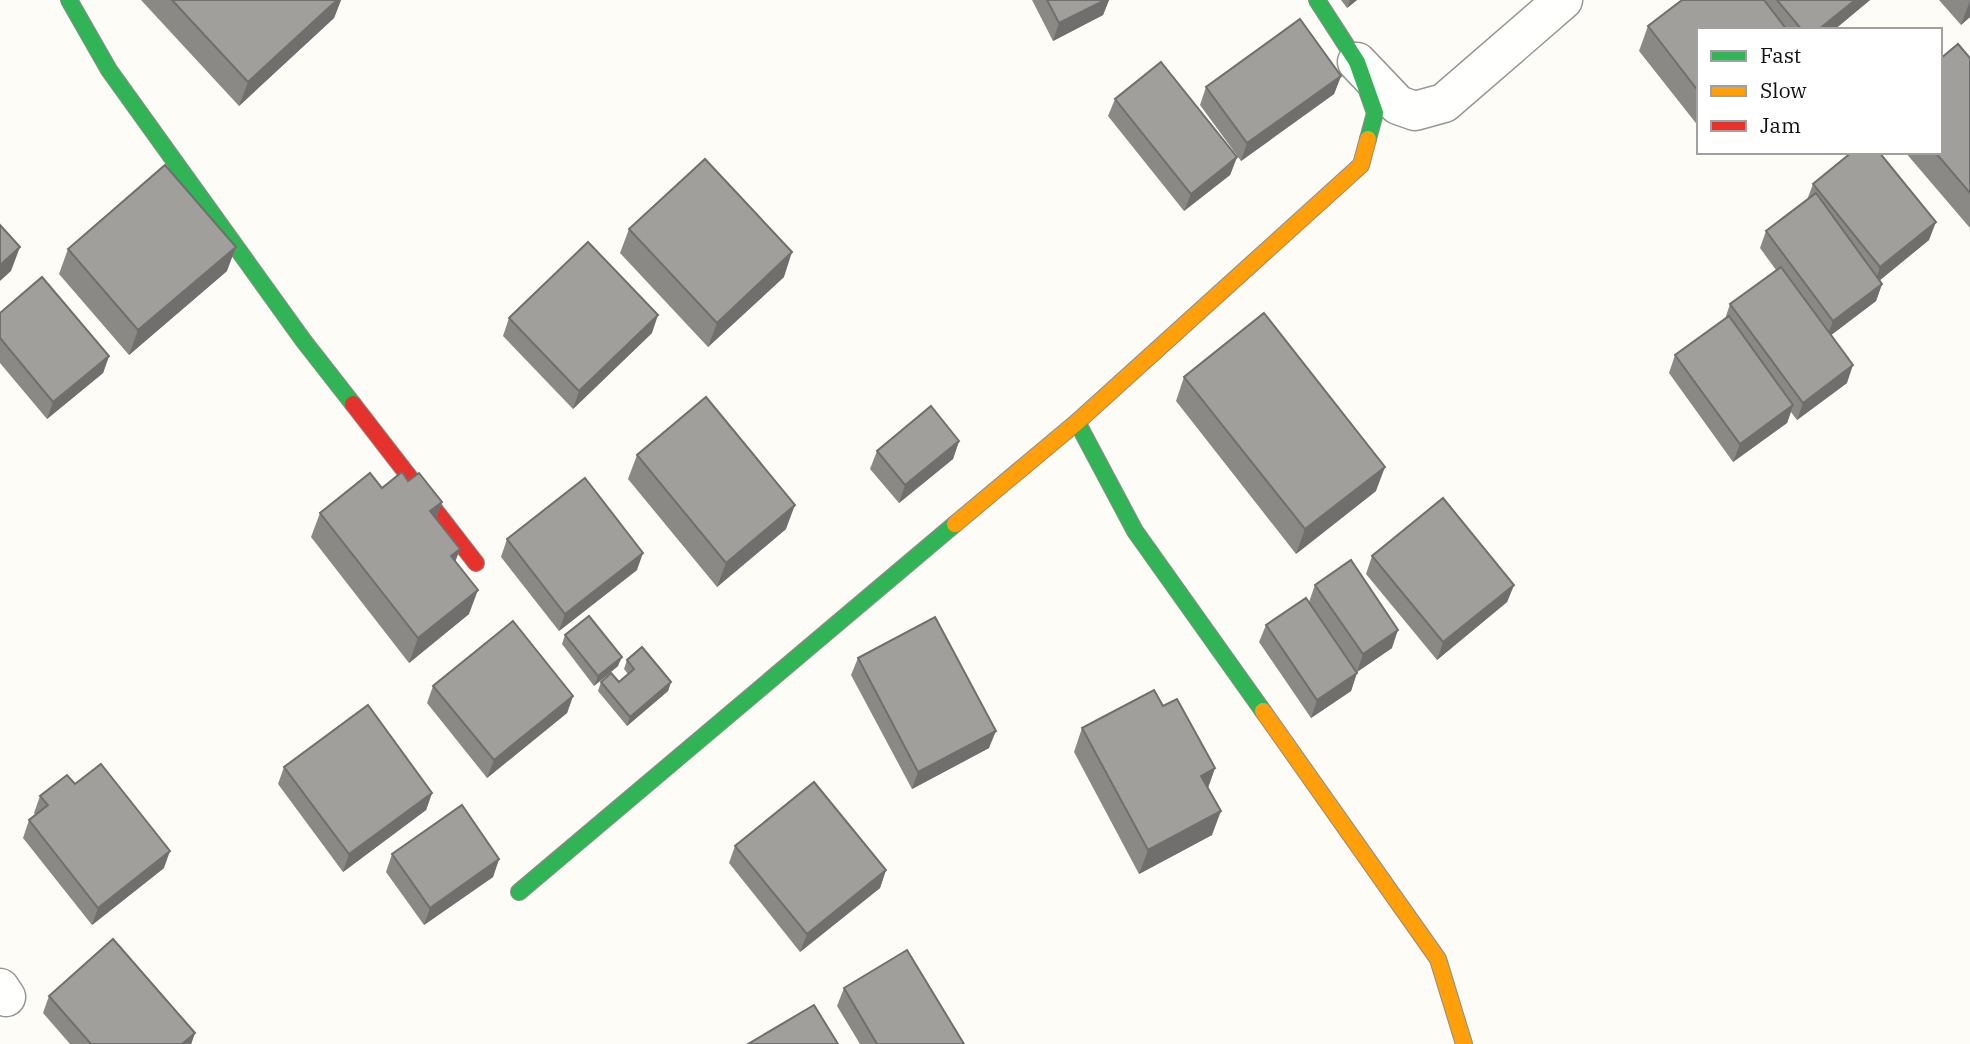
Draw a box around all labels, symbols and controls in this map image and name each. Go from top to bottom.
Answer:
legend [1697,28,1942,154]
text: Fast [1760,41,1801,69]
text: Slow [1760,76,1807,104]
text: Jam [1760,111,1801,139]

